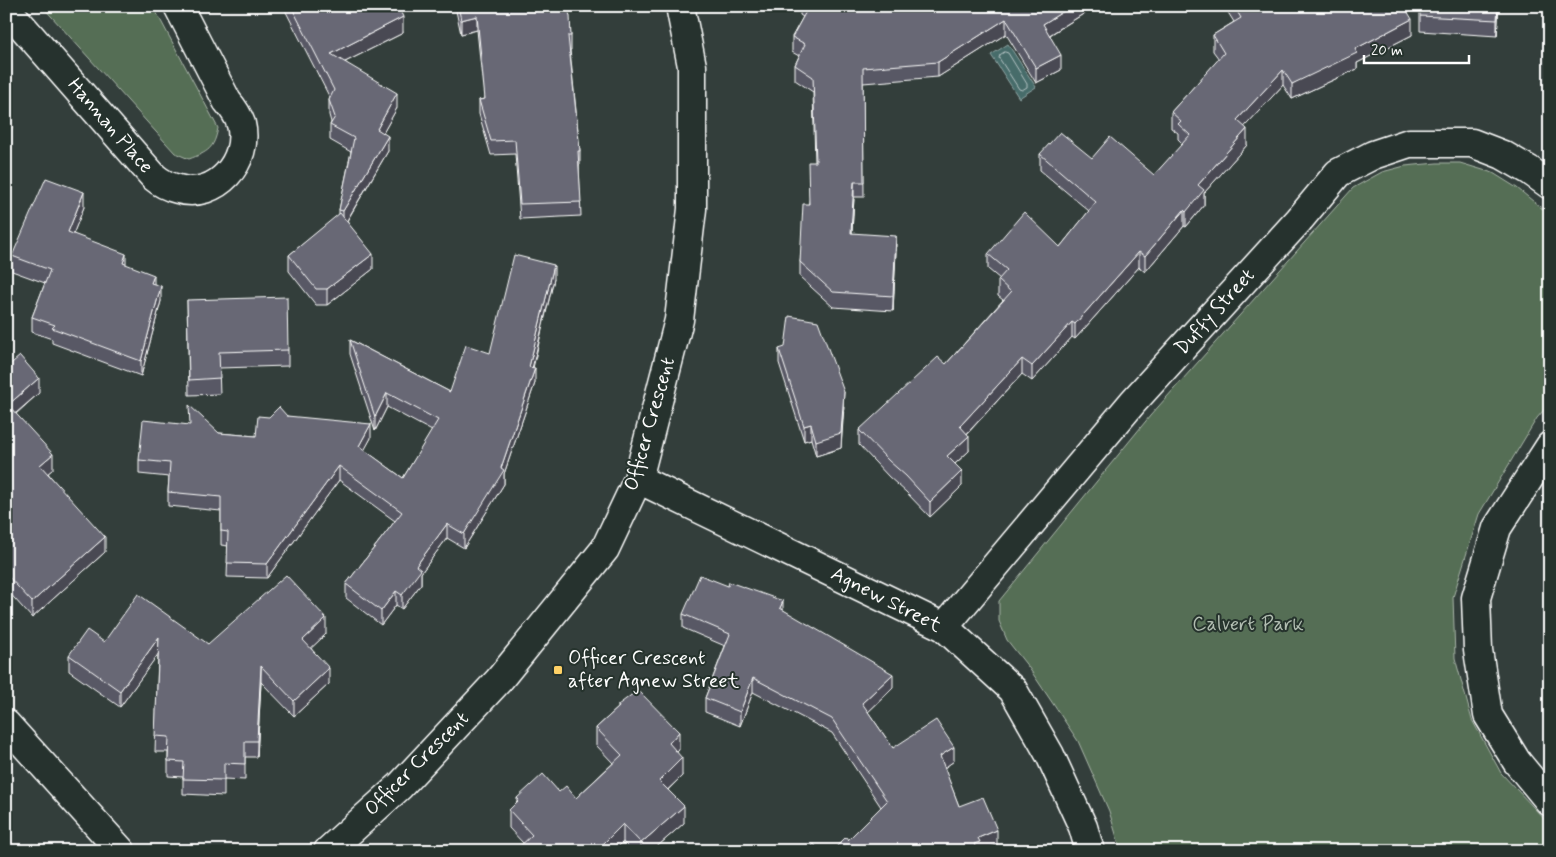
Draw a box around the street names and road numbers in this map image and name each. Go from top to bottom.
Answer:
street label: Hannan Place [61,73,159,179]
street label: Duffy Street [1169,263,1261,361]
street label: Officer Crescent [618,354,682,494]
street label: Agnew Street [826,561,946,639]
street label: Officer Crescent [359,706,475,822]

